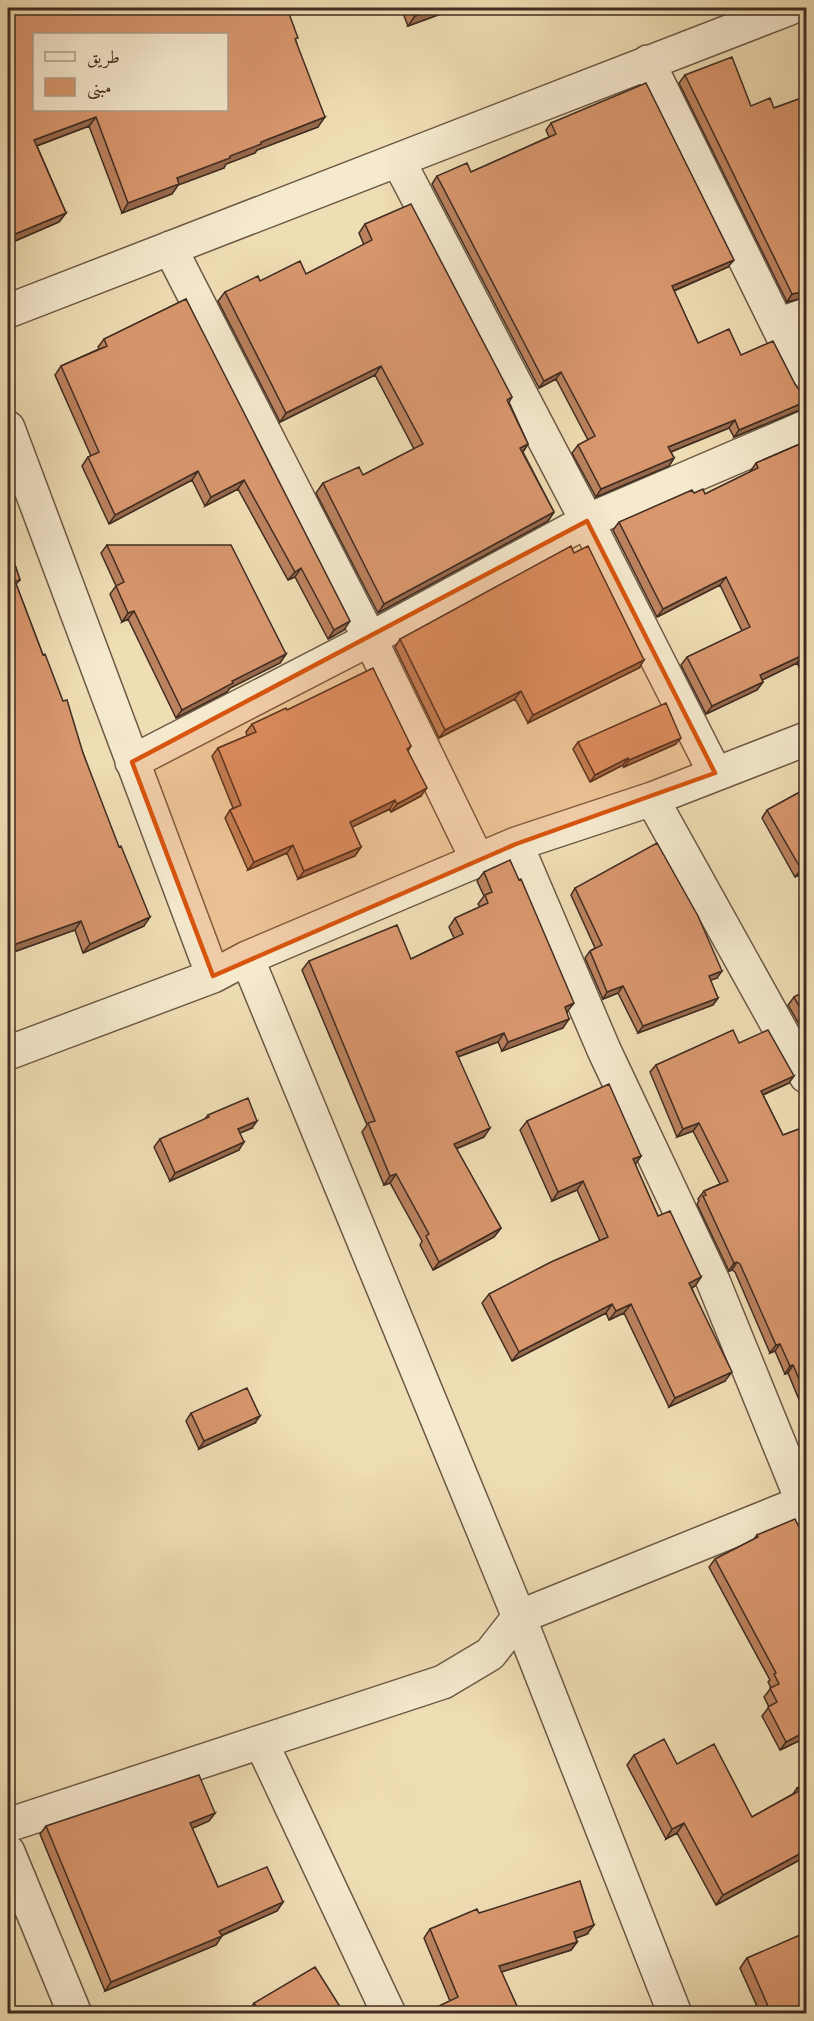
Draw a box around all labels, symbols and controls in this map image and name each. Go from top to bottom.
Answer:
legend [33,33,228,111]
text: طريق [87,45,120,69]
text: مبنى [87,75,112,100]

